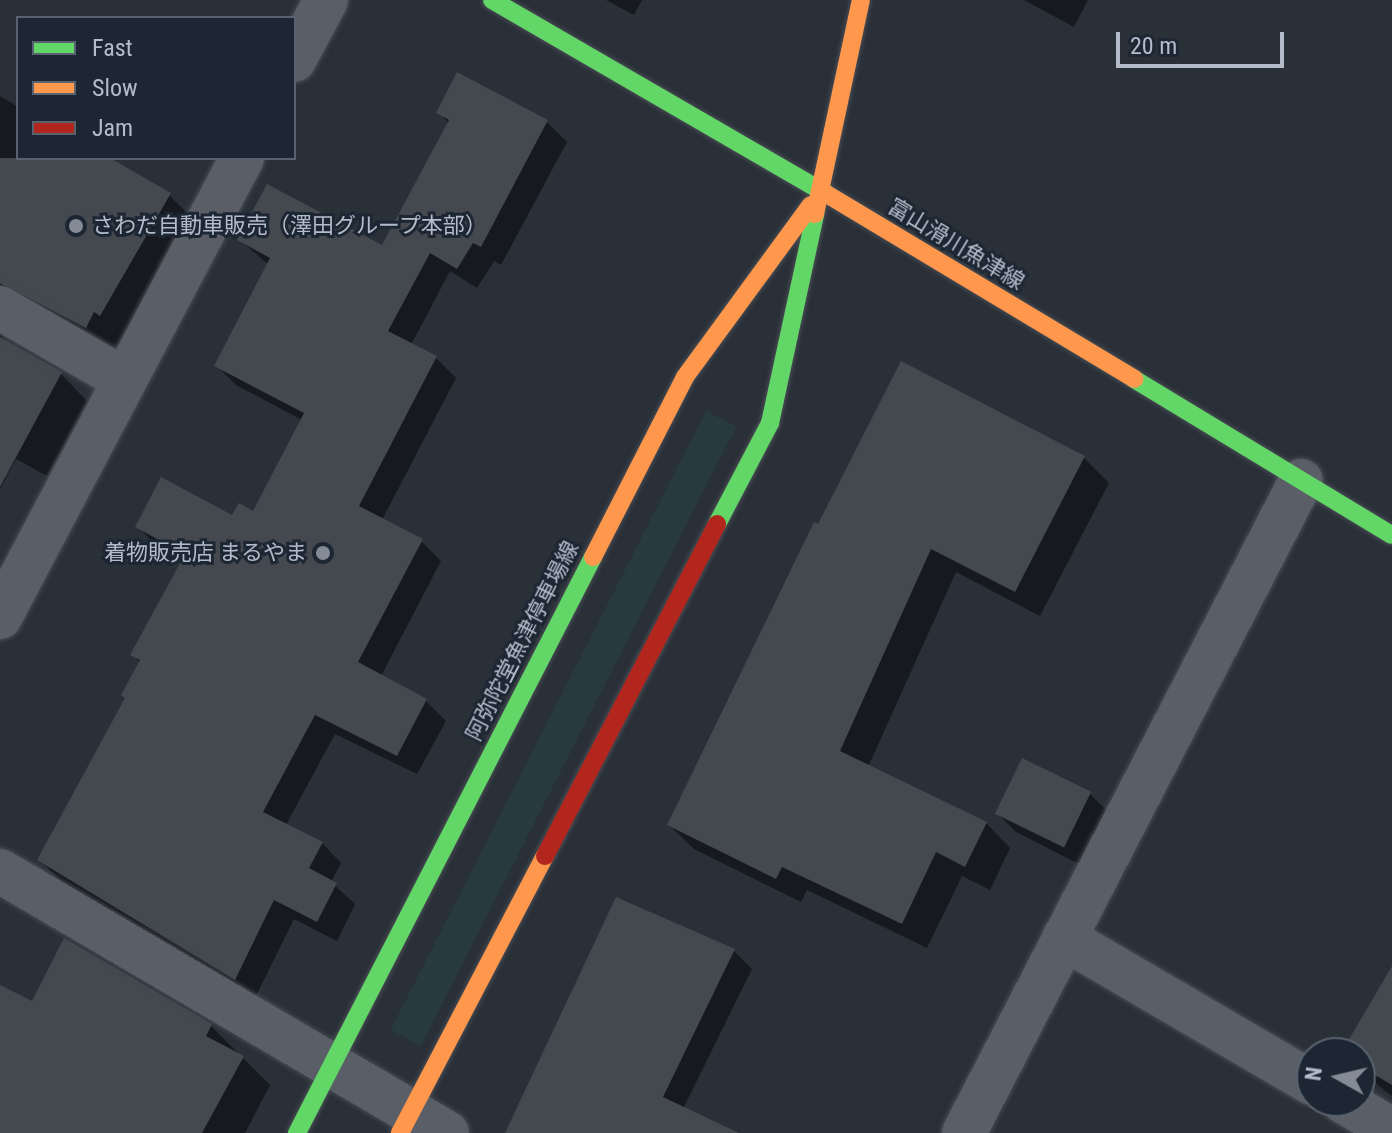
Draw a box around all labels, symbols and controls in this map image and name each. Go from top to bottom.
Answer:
legend [16,16,296,160]
scale bar [1120,16,1288,66]
text: 20 m [1130,32,1177,60]
text: Fast [92,34,133,62]
text: Slow [92,74,138,102]
text: Jam [92,114,133,142]
street label: 富山滑川魚津線 [883,193,1029,295]
place label: さわだ自動車販売（澤田グループ本部） [92,213,488,239]
marker: さわだ自動車販売（澤田グループ本部） [67,217,85,235]
street label: 阿弥陀堂魚津停車場線 [460,537,584,745]
place label: 着物販売店 まるやま [104,540,307,566]
marker: 着物販売店 まるやま [314,544,332,562]
north arrow [1296,1037,1376,1117]
text: N [1300,1065,1327,1082]

